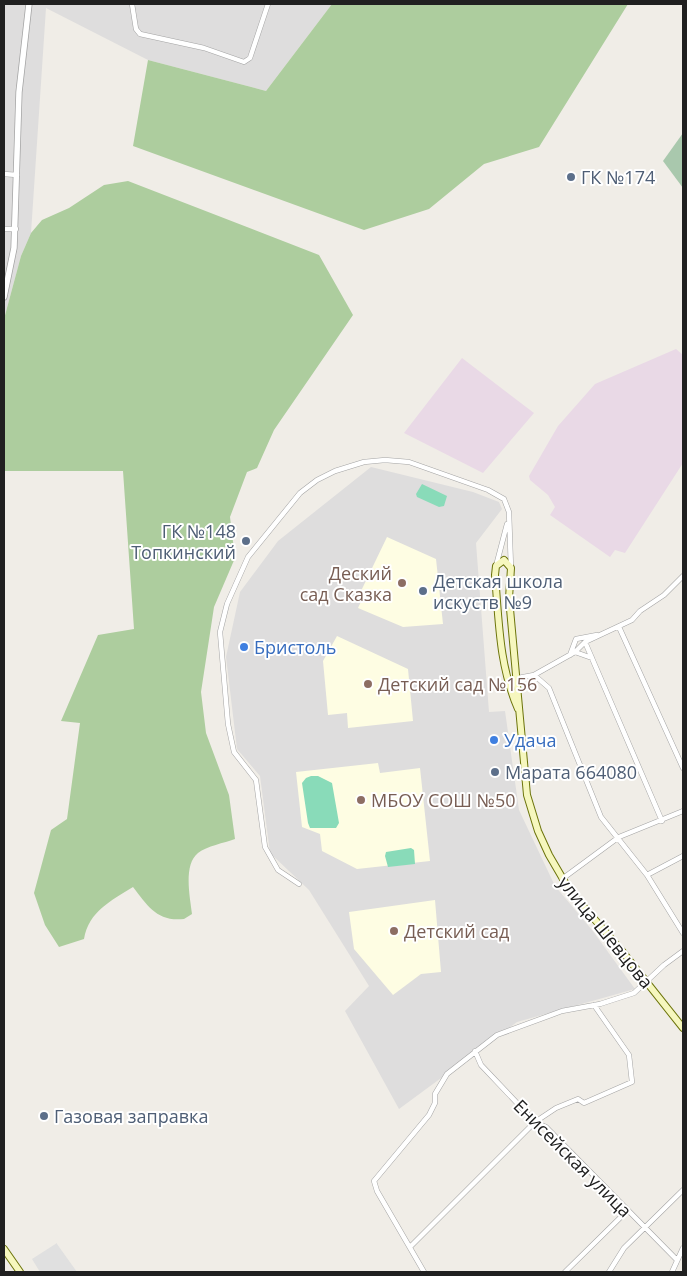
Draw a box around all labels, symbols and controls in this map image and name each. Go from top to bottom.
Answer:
place label: ГК №174 [581,165,655,189]
marker: ГК №174 [565,171,577,183]
place label: ГК №148 Топкинский [131,519,236,564]
marker: ГК №148 Топкинский [240,535,252,547]
place label: Деский сад Сказка [300,561,392,606]
place label: Детская школа искуств №9 [433,569,563,614]
marker: Деский сад Сказка [396,577,408,589]
marker: Детская школа искуств №9 [417,585,429,597]
place label: Бристоль [254,635,336,659]
marker: Бристоль [238,641,250,653]
place label: Детский сад №156 [378,672,537,696]
marker: Детский сад №156 [362,678,374,690]
place label: Удача [504,728,556,752]
marker: Удача [488,734,500,746]
place label: Марата 664080 [505,760,637,784]
marker: Марата 664080 [489,766,501,778]
place label: МБОУ СОШ №50 [371,788,516,812]
marker: МБОУ СОШ №50 [355,794,367,806]
street label: улица Шевцова [553,871,659,993]
place label: Детский сад [404,919,509,943]
marker: Детский сад [388,925,400,937]
street label: Енисейская улица [509,1094,637,1222]
place label: Газовая заправка [54,1104,208,1128]
marker: Газовая заправка [38,1110,50,1122]

